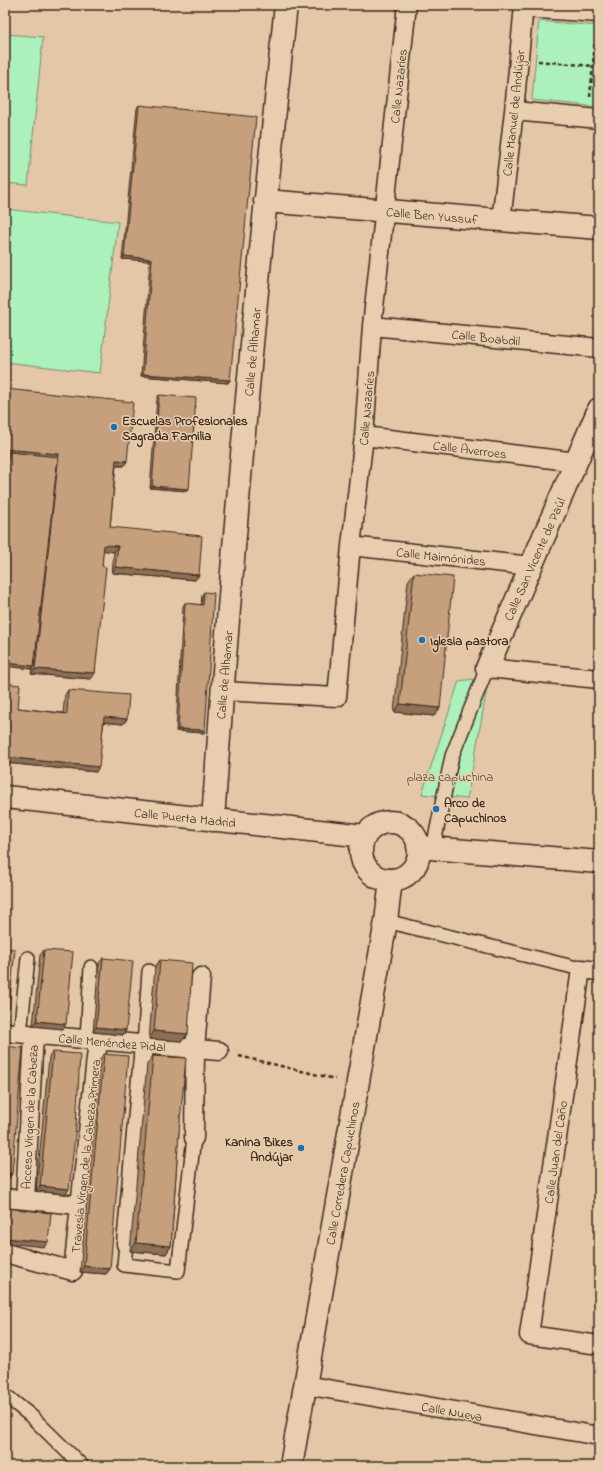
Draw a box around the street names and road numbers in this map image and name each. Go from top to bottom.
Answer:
street label: Calle Nazaríes [386,48,413,124]
street label: Calle Manuel de Andújar [498,48,531,177]
street label: Calle Ben Yussuf [385,203,479,230]
street label: Calle de Alhamar [240,306,267,397]
street label: Calle Boabdil [451,325,521,352]
street label: Calle Nazaríes [355,370,380,446]
street label: Calle Averroes [432,437,508,464]
street label: Calle San Vicente de Paúl [500,495,571,624]
street label: Calle Maimónides [395,543,487,572]
street label: Calle de Alhamar [212,629,239,720]
street label: Calle Puerta Madrid [133,804,237,833]
street label: Calle Menéndez Pidal [58,1029,166,1058]
street label: Acceso Virgen de la Cabeza [17,1044,45,1190]
street label: Travesía Virgen de la Cabeza Primera [67,1058,107,1254]
street label: Calle Juan del Caño [540,1099,573,1205]
street label: Calle Corredera Capuchinos [321,1100,366,1247]
street label: Calle Nueva [420,1398,484,1427]

